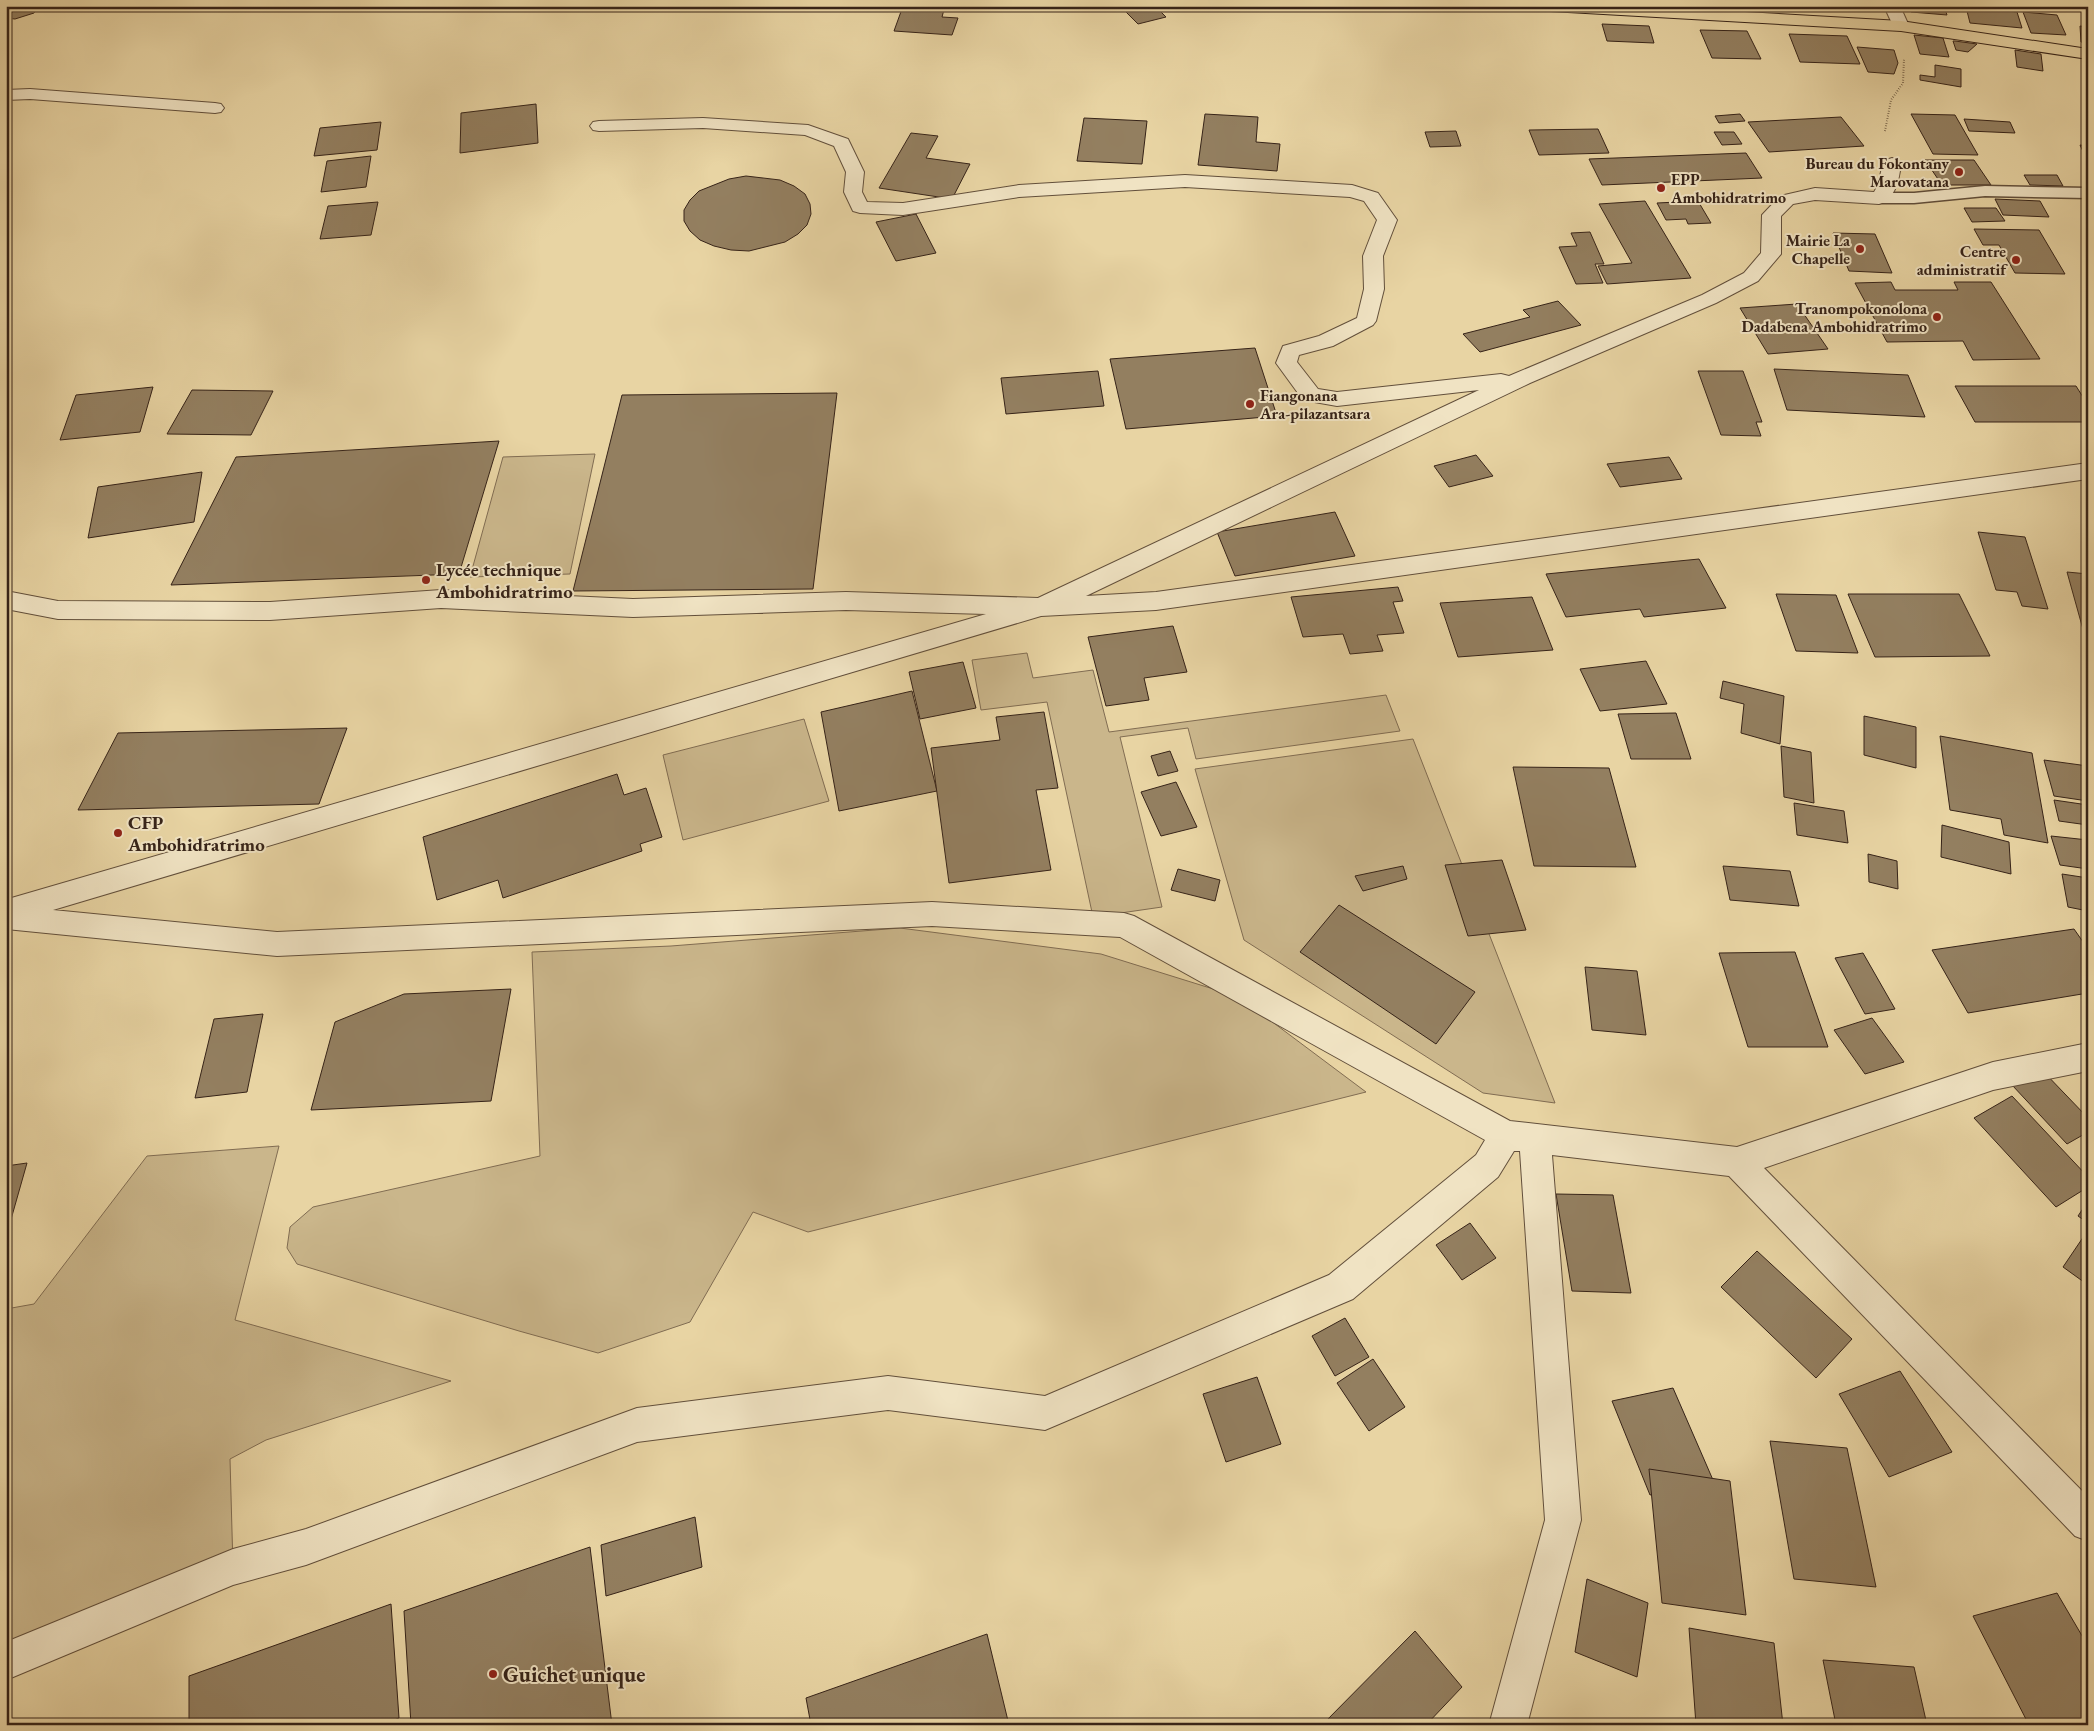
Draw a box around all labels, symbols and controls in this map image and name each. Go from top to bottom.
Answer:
place label: Bureau du Fokontany Marovatana [1805,153,1950,192]
marker: Bureau du Fokontany Marovatana [1953,166,1965,178]
place label: EPP Ambohidratrimo [1670,169,1786,208]
marker: EPP Ambohidratrimo [1655,182,1667,194]
place label: Mairie La Chapelle [1786,230,1851,269]
place label: Centre administratif [1917,241,2008,280]
marker: Mairie La Chapelle [1854,243,1866,255]
marker: Centre administratif [2010,254,2022,266]
place label: Tranompokonolona Dadabena Ambohidratrimo [1742,298,1928,337]
marker: Tranompokonolona Dadabena Ambohidratrimo [1931,311,1943,323]
place label: Fiangonana Ara-pilazantsara [1259,385,1371,424]
marker: Fiangonana Ara-pilazantsara [1244,398,1256,410]
place label: Lycée technique Ambohidratrimo [435,557,573,604]
marker: Lycée technique Ambohidratrimo [420,574,432,586]
place label: CFP Ambohidratrimo [127,810,265,857]
marker: CFP Ambohidratrimo [112,827,124,839]
place label: Guichet unique [503,1660,645,1689]
marker: Guichet unique [487,1668,499,1680]

